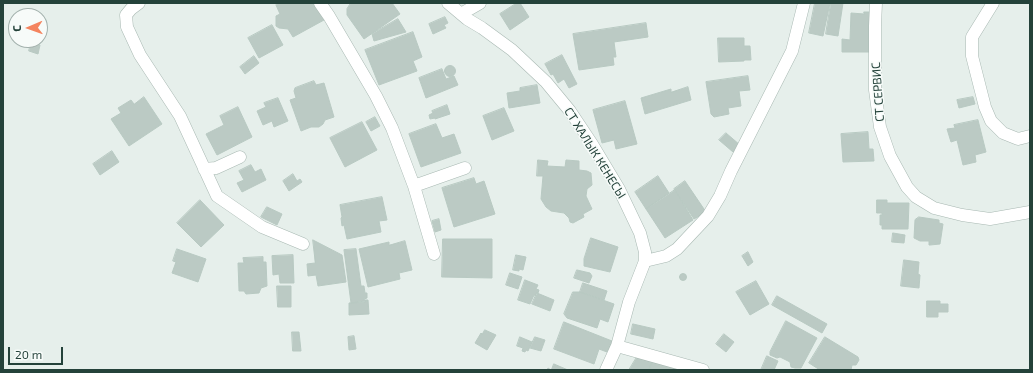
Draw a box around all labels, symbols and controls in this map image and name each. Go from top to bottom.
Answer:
north arrow [8,8,48,48]
text: С [10,25,23,32]
street label: СТ СЕРВИС [869,62,887,122]
street label: СТ ХАЛЫК КЕНЕСЫ [561,105,629,201]
scale bar [10,339,65,365]
text: 20 m [15,347,42,361]

